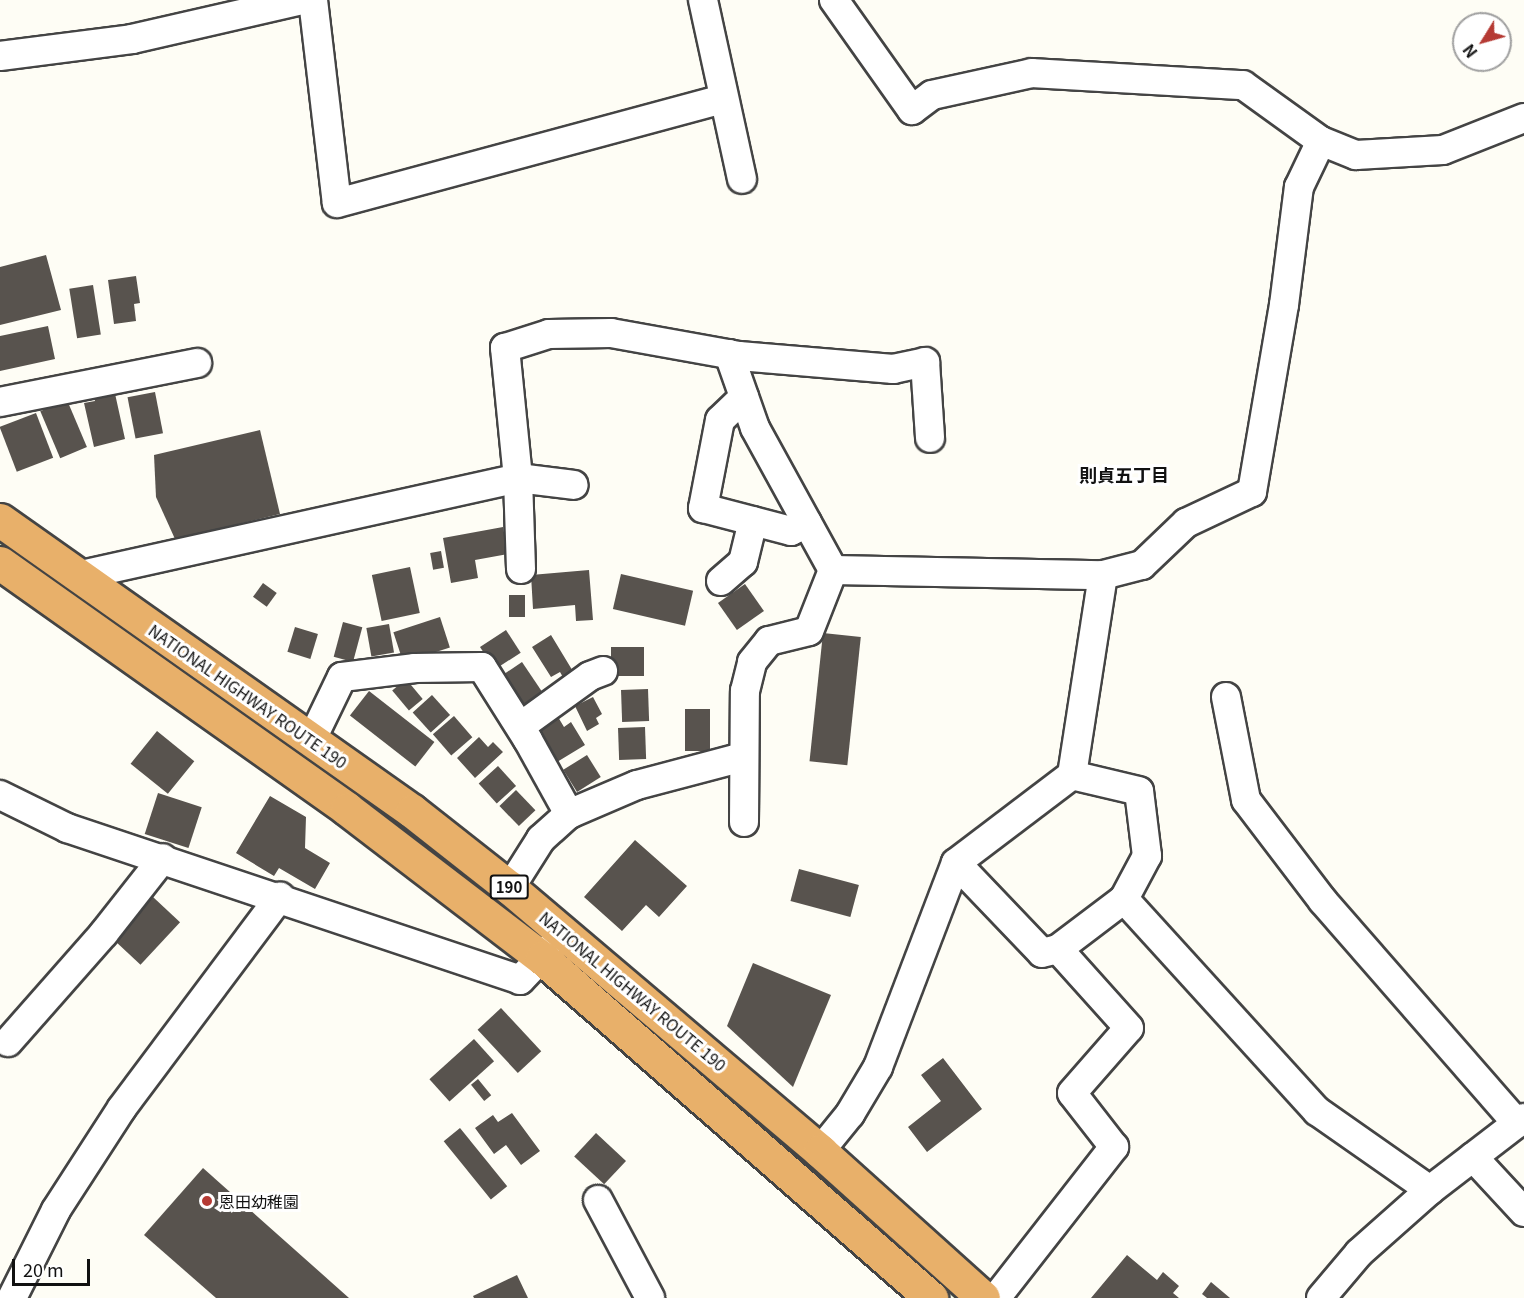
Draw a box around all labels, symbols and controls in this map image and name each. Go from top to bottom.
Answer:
north arrow [1452,12,1512,72]
text: N [1456,40,1482,64]
district label: 則貞五丁目 [1079,463,1169,485]
street label: NATIONAL HIGHWAY ROUTE 190 [145,620,351,772]
road number: 190 [490,875,528,899]
street label: NATIONAL HIGHWAY ROUTE 190 [536,907,730,1075]
place label: 恩田幼稚園 [219,1191,299,1211]
marker: 恩田幼稚園 [200,1194,214,1208]
scale bar [15,1247,93,1285]
text: 20 m [23,1256,64,1282]

